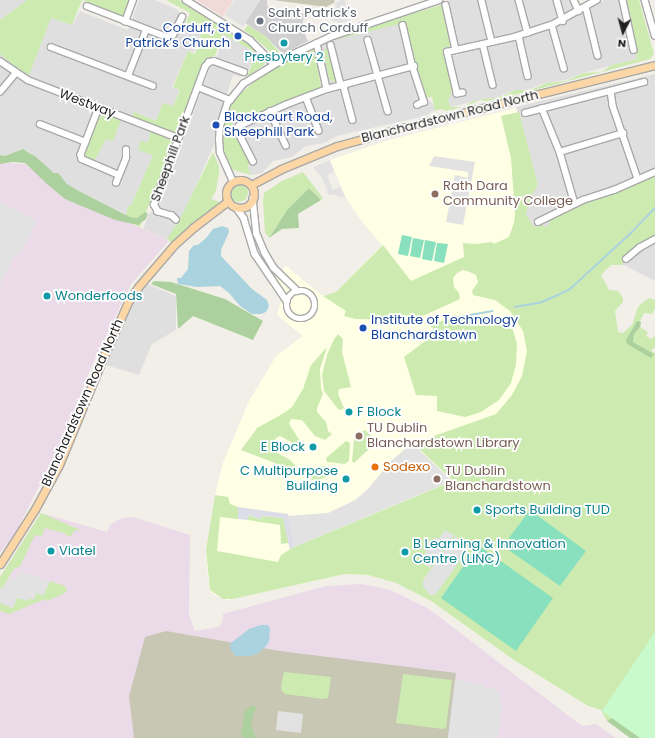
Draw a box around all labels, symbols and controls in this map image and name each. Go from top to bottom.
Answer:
place label: Saint Patrick's Church Corduff [268,6,368,37]
north arrow [603,12,643,52]
marker: Saint Patrick's Church Corduff [255,16,265,26]
place label: Corduff, St Patrick’s Church [125,21,230,52]
marker: Corduff, St Patrick’s Church [233,31,243,41]
text: N [617,36,627,52]
marker: Presbytery 2 [279,38,289,48]
place label: Presbytery 2 [244,49,324,65]
street label: Westway [57,86,117,122]
street label: Blanchardstown Road North [360,87,540,147]
place label: Blackcourt Road, Sheephill Park [224,110,332,141]
street label: Sheephill Park [148,114,194,204]
marker: Blackcourt Road, Sheephill Park [211,120,221,130]
place label: Rath Dara Community College [443,179,573,210]
marker: Rath Dara Community College [430,189,440,199]
place label: Wonderfoods [55,288,143,304]
marker: Wonderfoods [42,291,52,301]
place label: Institute of Technology Blanchardstown [371,313,518,344]
street label: Blanchardstown Road North [39,317,127,489]
marker: Institute of Technology Blanchardstown [358,323,368,333]
place label: F Block [357,404,401,420]
marker: F Block [344,407,354,417]
place label: TU Dublin Blanchardstown Library [367,421,520,452]
marker: TU Dublin Blanchardstown Library [354,431,364,441]
place label: E Block [261,439,305,455]
marker: E Block [308,442,318,452]
place label: Sodexo [383,459,430,475]
marker: Sodexo [370,462,380,472]
place label: C Multipurpose Building [240,464,338,495]
place label: TU Dublin Blanchardstown [445,464,551,495]
marker: C Multipurpose Building [341,474,351,484]
marker: TU Dublin Blanchardstown [432,474,442,484]
place label: Sports Building TUD [485,502,610,518]
marker: Sports Building TUD [472,505,482,515]
place label: B Learning & Innovation Centre (LINC) [413,537,566,568]
place label: Viatel [59,543,96,559]
marker: Viatel [46,546,56,556]
marker: B Learning & Innovation Centre (LINC) [400,547,410,557]

